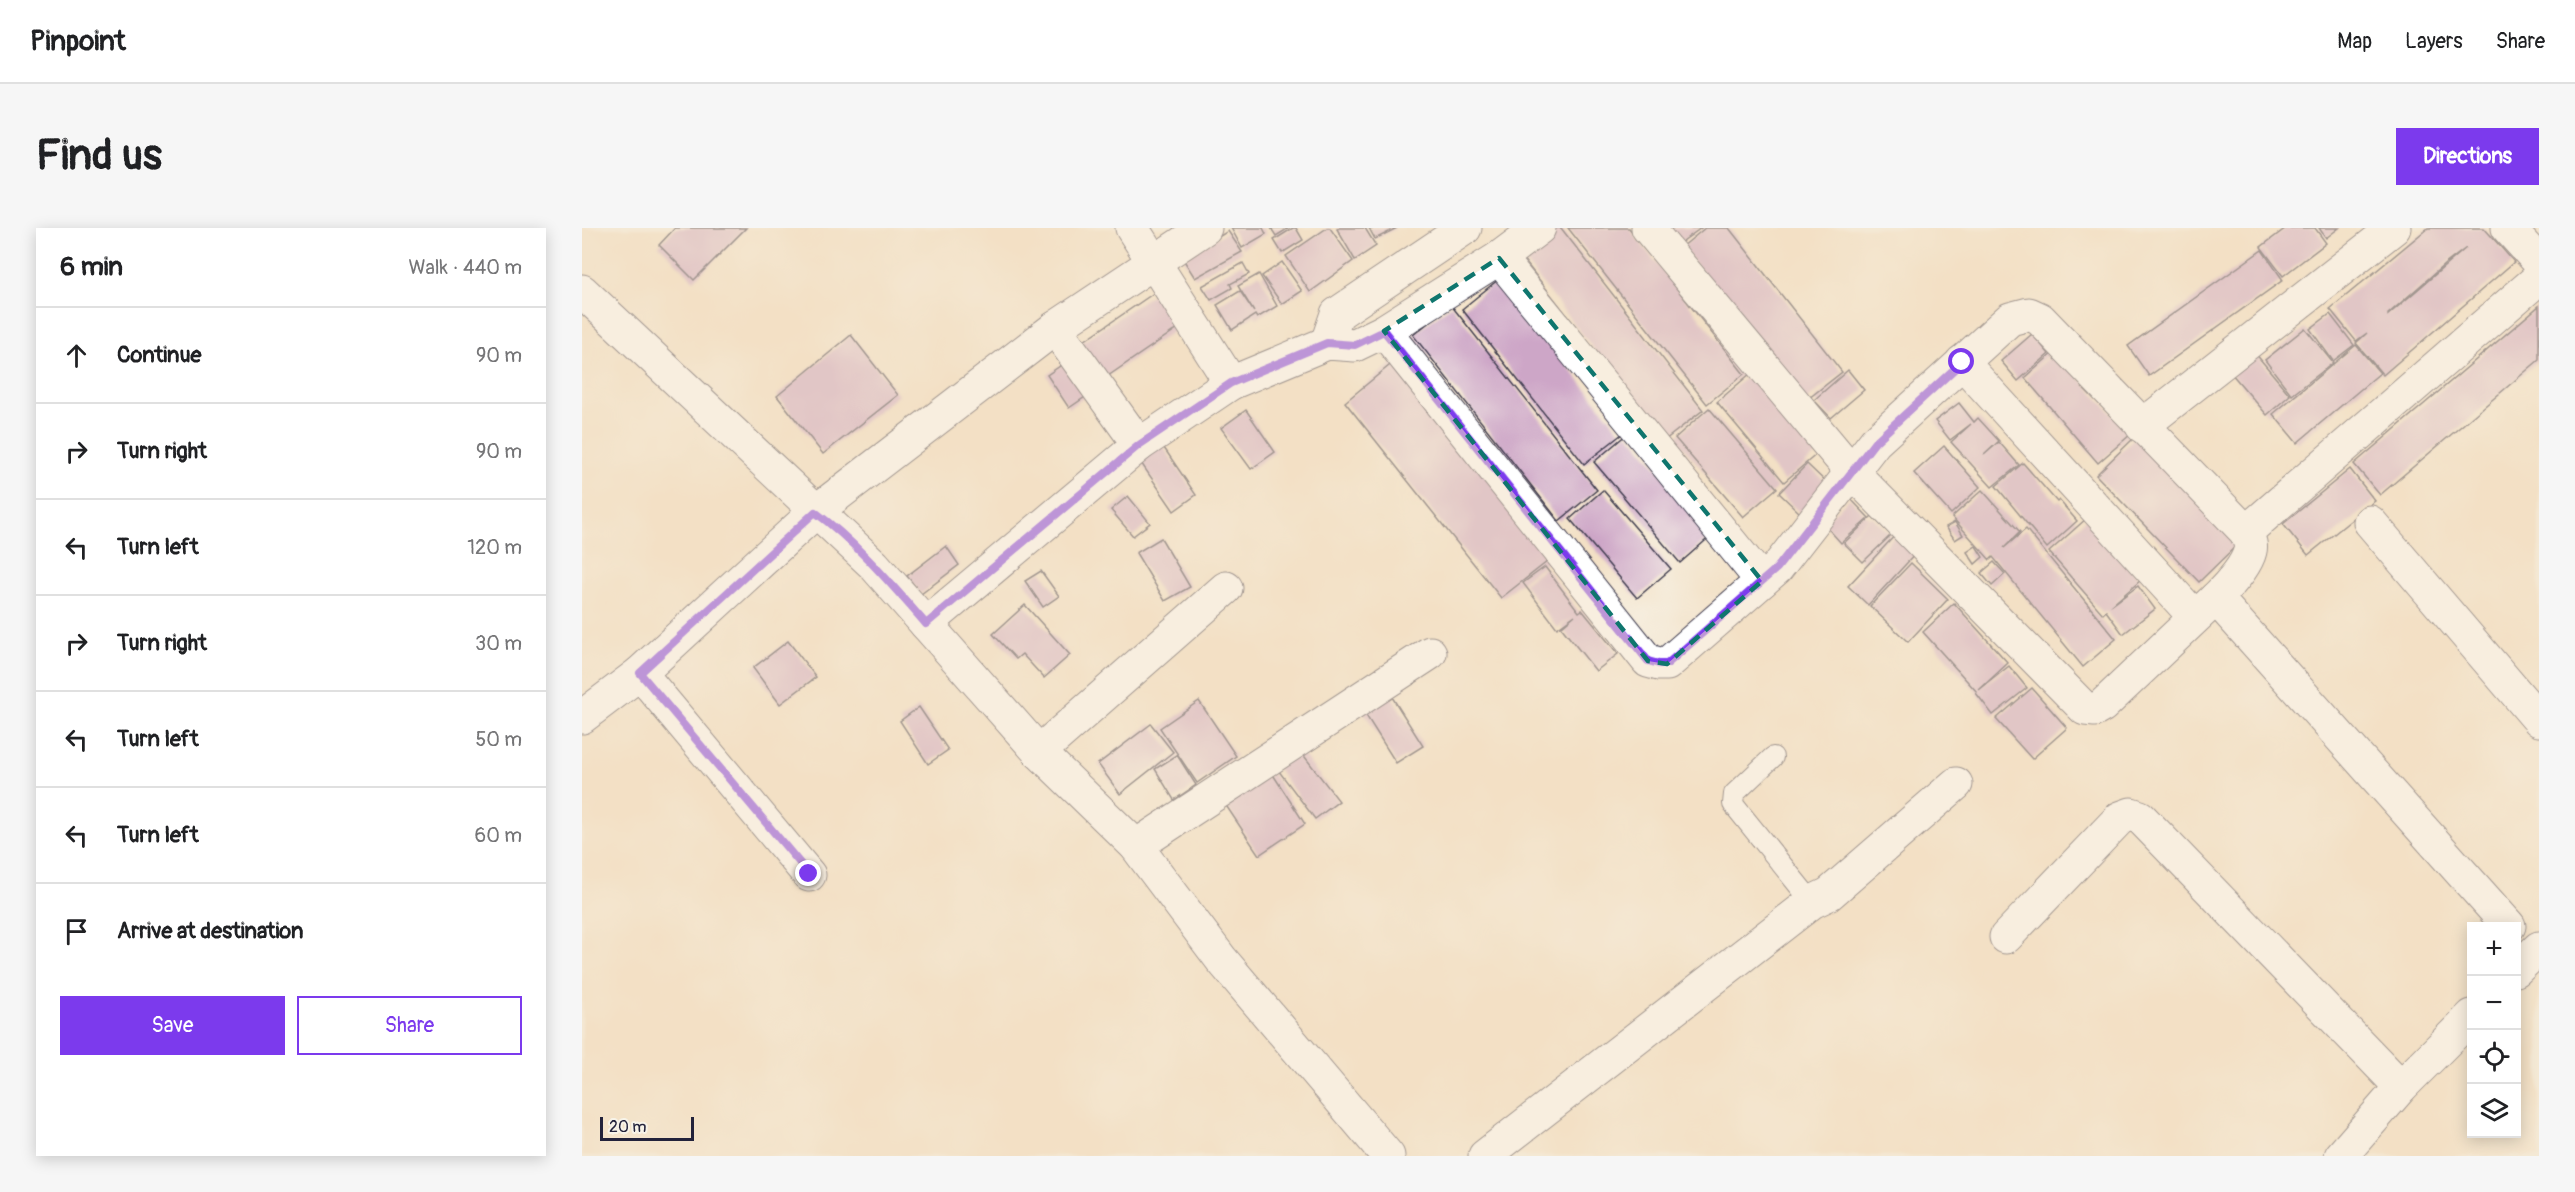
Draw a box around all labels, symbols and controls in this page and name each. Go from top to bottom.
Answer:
text: Pinpoint [30,24,126,59]
text: Map [2337,28,2372,55]
text: Layers [2405,28,2463,55]
text: Share [2496,28,2545,55]
button: Directions [2396,128,2539,185]
text: Find us [36,130,162,182]
text: 6 min [60,251,123,283]
text: Walk · 440 m [408,255,522,280]
icon: ahead [60,339,93,372]
text: Continue [117,341,201,369]
text: 90 m [476,343,522,368]
route start [1948,348,1974,374]
icon: right [60,435,93,468]
text: Turn right [117,437,207,465]
text: 90 m [476,439,522,464]
icon: left [60,531,93,564]
text: Turn left [117,533,199,561]
text: 120 m [467,535,522,560]
icon: right [60,627,93,660]
text: Turn right [117,629,207,657]
text: 30 m [475,631,522,656]
icon: left [60,723,93,756]
text: Turn left [117,725,199,753]
text: 50 m [475,727,522,752]
icon: left [60,819,93,852]
text: Turn left [117,821,199,849]
text: 60 m [475,823,522,848]
route end [795,860,821,886]
icon: arrive [60,915,93,948]
text: Arrive at destination [117,917,303,945]
map controls [2467,922,2521,1138]
button: + [2467,922,2521,976]
button: − [2467,976,2521,1030]
button: Save [60,996,285,1055]
button: Share [297,996,522,1055]
button: locate [2467,1030,2521,1084]
button: layers [2467,1084,2521,1138]
scale bar [600,1114,694,1142]
text: 20 m [609,1117,647,1137]

